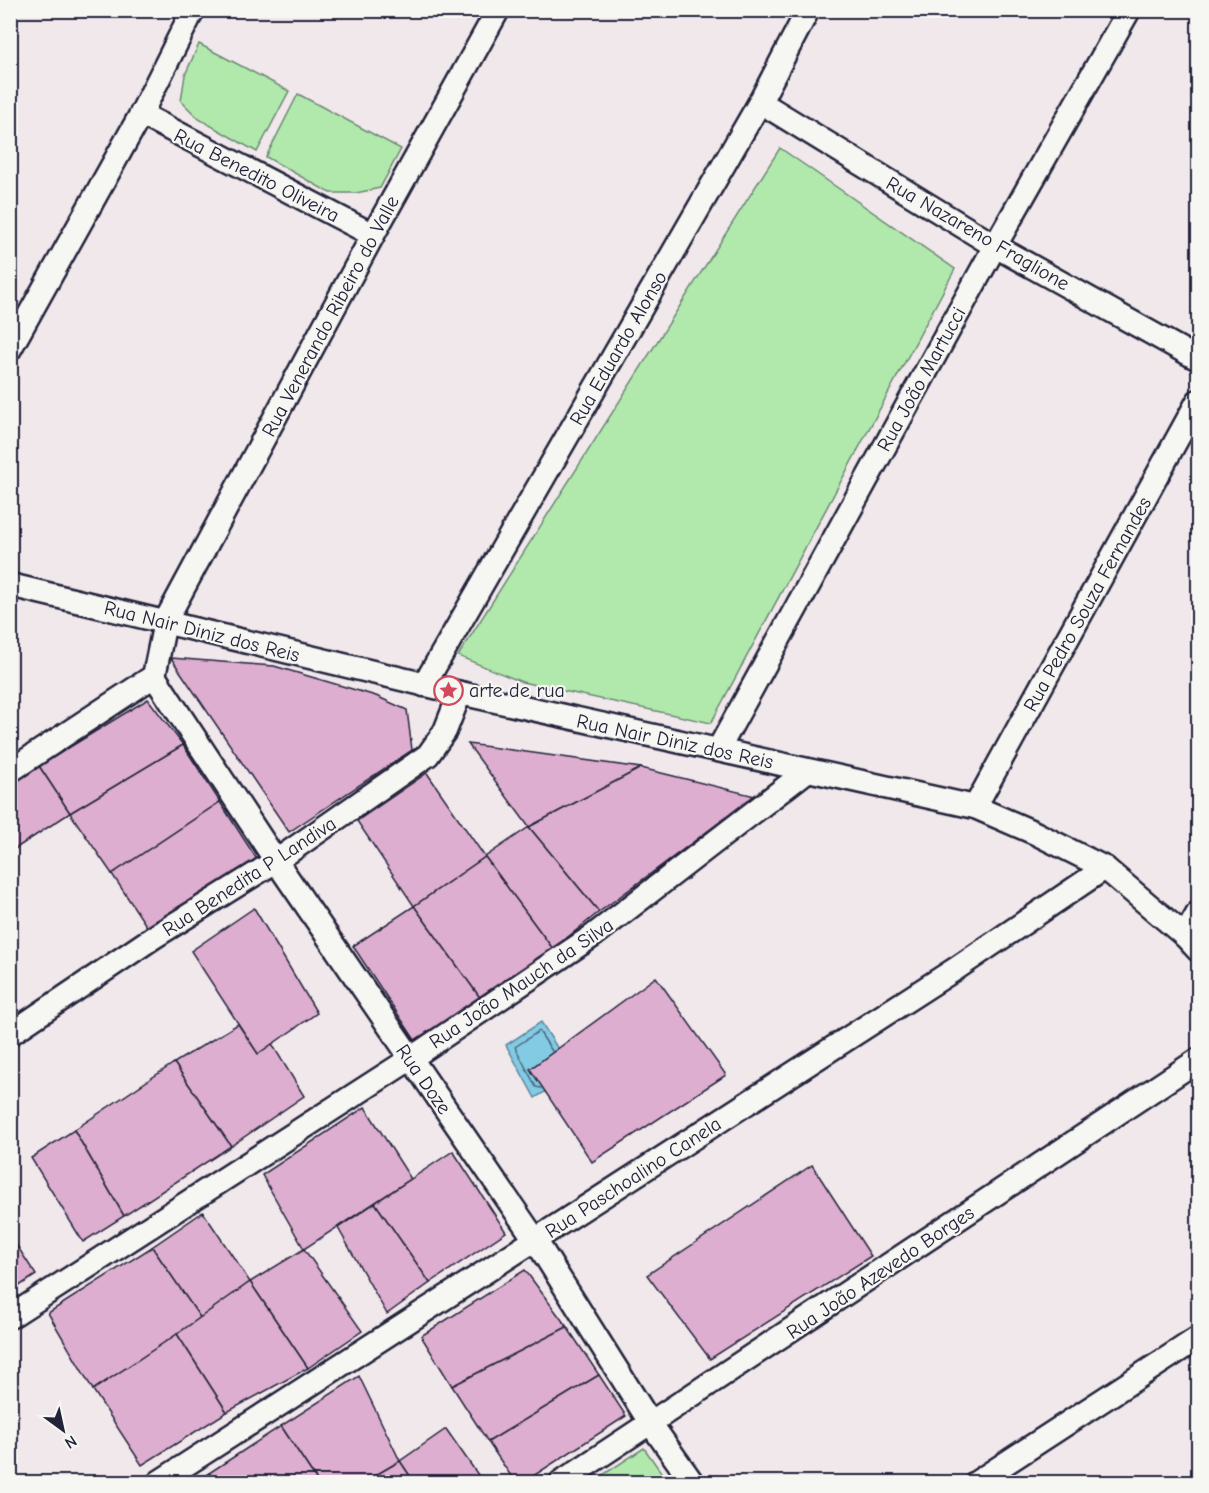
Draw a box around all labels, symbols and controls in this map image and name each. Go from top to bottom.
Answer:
street label: Rua Benedito Oliveira [170,124,343,227]
street label: Rua Nazareno Fraglione [882,172,1073,295]
street label: Rua Venerando Ribeiro do Valle [257,192,404,441]
street label: Rua Eduardo Alonso [565,267,672,429]
street label: Rua João Martucci [872,303,971,455]
street label: Rua Pedro Souza Fernandes [1019,493,1156,716]
street label: Rua Nair Diniz dos Reis [102,596,302,667]
place icon: arte de rua [432,674,464,706]
place label: arte de rua [469,679,565,702]
street label: Rua Nair Diniz dos Reis [574,709,775,774]
street label: Rua Benedita P Landiva [158,812,340,941]
street label: Rua João Mauch da Silva [425,913,618,1054]
street label: Rua Doze [391,1040,456,1119]
street label: Rua Paschoalino Canela [541,1112,725,1243]
street label: Rua João Azevedo Borges [782,1201,978,1344]
north arrow [33,1400,93,1460]
text: N [61,1431,80,1452]

